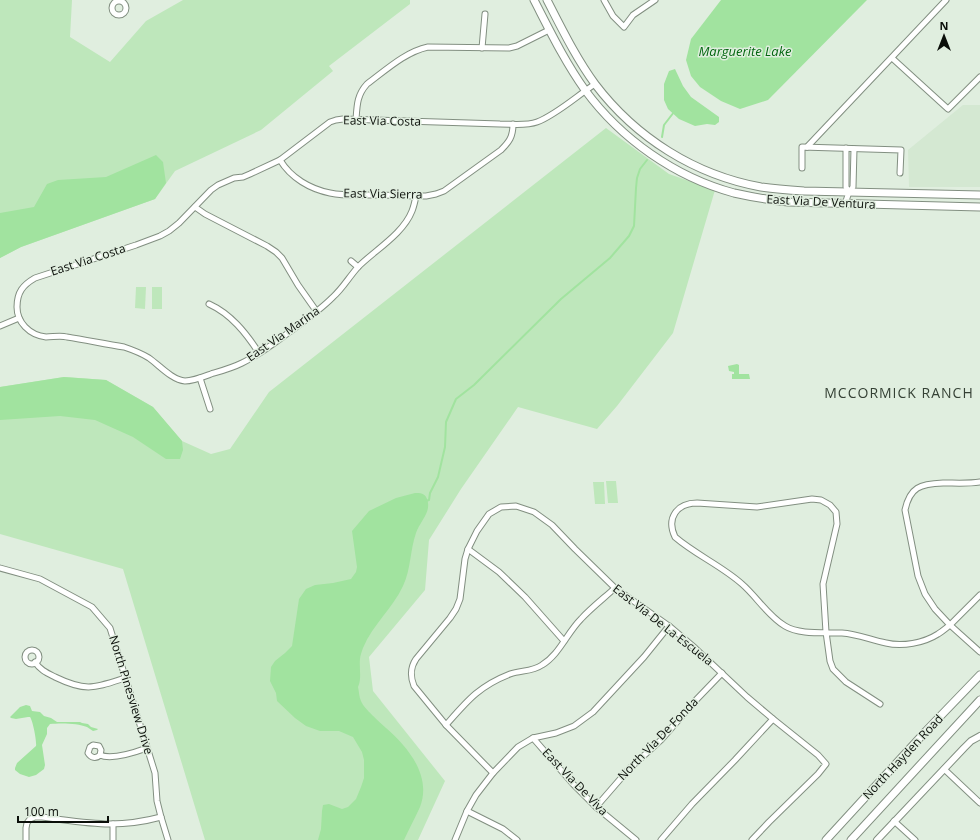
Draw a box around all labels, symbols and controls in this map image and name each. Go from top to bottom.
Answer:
north arrow [924,16,964,56]
text: N [940,18,948,33]
water label: Marguerite Lake [698,42,792,60]
street label: East Via Costa [343,111,421,130]
street label: East Via Sierra [343,184,423,203]
street label: East Via De Ventura [766,190,876,213]
street label: East Via Costa [48,239,127,280]
street label: East Via Marina [243,302,323,365]
district label: MCCORMICK RANCH [824,383,974,402]
street label: East Via De La Escuela [610,580,717,669]
street label: North Pinesview Drive [105,633,158,757]
street label: North Via De Fonda [614,693,702,784]
street label: North Hayden Road [859,710,947,803]
street label: East Via De Viva [539,744,612,819]
scale bar [18,798,108,824]
text: 100 m [24,803,59,820]

